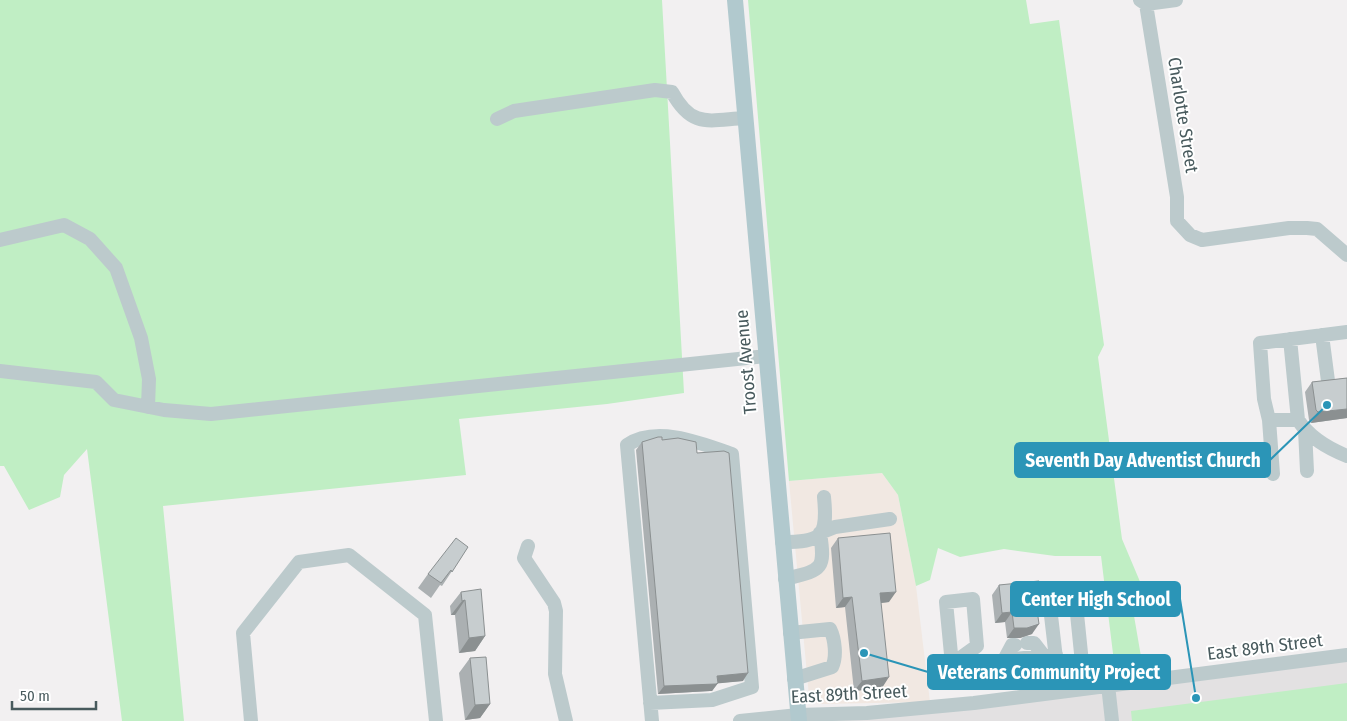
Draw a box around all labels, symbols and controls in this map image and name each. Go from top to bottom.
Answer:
street label: Charlotte Street [1163,56,1203,174]
street label: Troost Avenue [730,309,762,415]
callout: Seventh Day Adventist Church [1015,443,1270,477]
text: Seventh Day Adventist Church [1025,449,1261,472]
callout: Center High School [1011,582,1180,616]
text: Center High School [1021,588,1171,611]
street label: East 89th Street [1206,629,1324,665]
callout: Veterans Community Project [928,655,1170,689]
text: Veterans Community Project [937,661,1160,684]
scale bar [12,678,96,710]
street label: East 89th Street [790,680,908,708]
text: 50 m [20,687,50,705]

